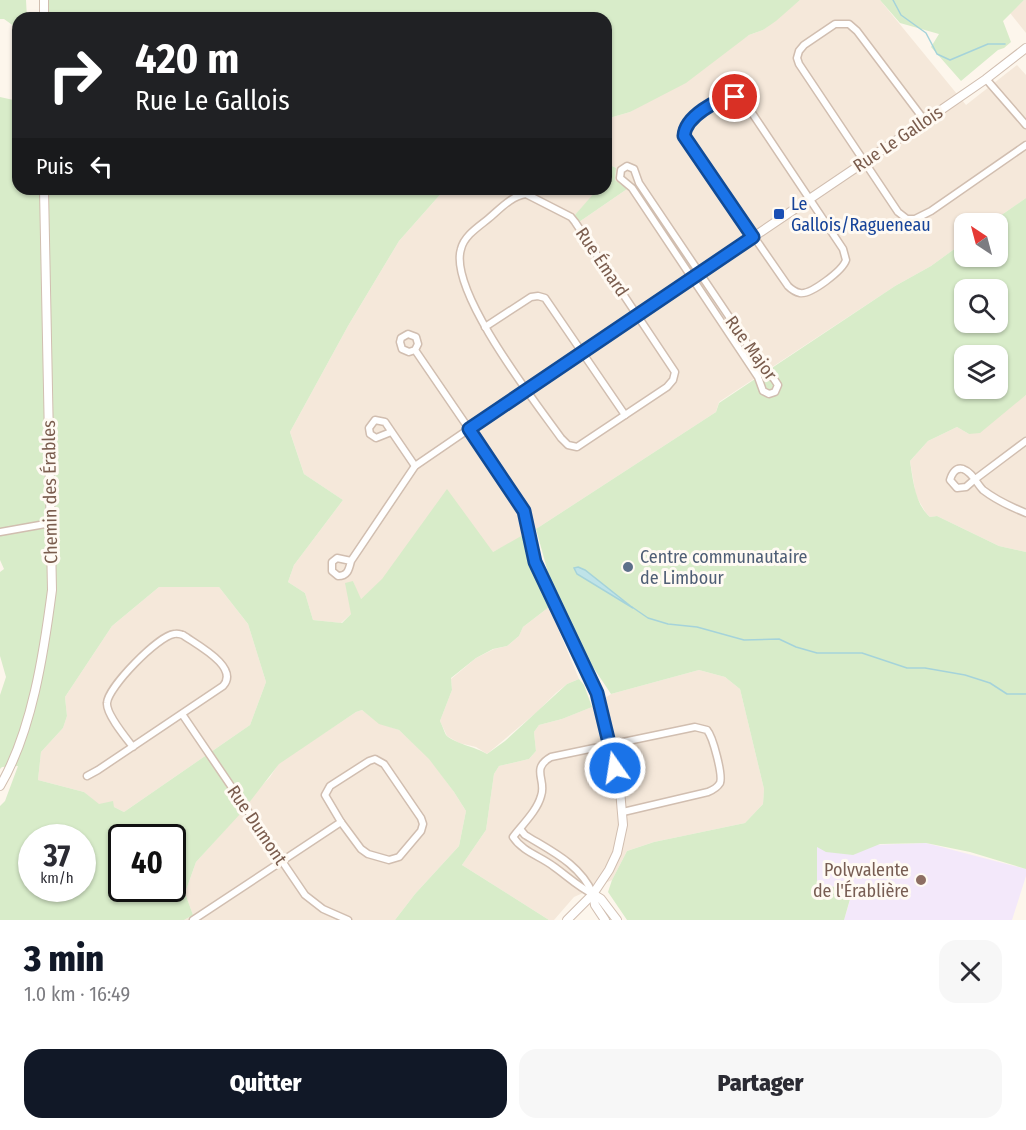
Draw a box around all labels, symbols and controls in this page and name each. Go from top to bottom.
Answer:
text: 420 m [135,34,239,84]
icon: right [36,36,114,114]
pin [709,71,760,122]
icon: arrive [718,80,751,113]
text: Rue Le Gallois [135,85,290,117]
street label: Rue Le Gallois [849,101,947,177]
icon: left [85,150,118,183]
text: Puis [36,153,73,180]
place label: Le Gallois/Ragueneau [791,193,931,236]
marker: Le Gallois/Ragueneau [772,207,786,221]
north arrow [954,213,1008,267]
map controls [954,213,1008,399]
street label: Rue Émard [571,223,634,301]
button: search [954,279,1008,333]
street label: Rue Major [720,312,782,385]
button: layers [954,345,1008,399]
street label: Chemin des Érables [37,420,62,564]
place label: Centre communautaire de Limbour [640,546,807,589]
marker: Centre communautaire de Limbour [621,560,635,574]
position arrow [583,736,647,800]
street label: Rue Dumont [222,781,292,869]
speed limit sign: 40 [108,824,186,902]
text: 37 [44,838,70,874]
place label: Polyvalente de l'Érablière [813,859,909,902]
text: km/h [40,869,74,887]
marker: Polyvalente de l'Érablière [914,873,928,887]
text: 3 min [24,937,104,981]
button: close [939,940,1002,1003]
text: 1.0 km · 16:49 [24,982,130,1006]
button: Quitter [24,1049,507,1118]
button: Partager [519,1049,1002,1118]

